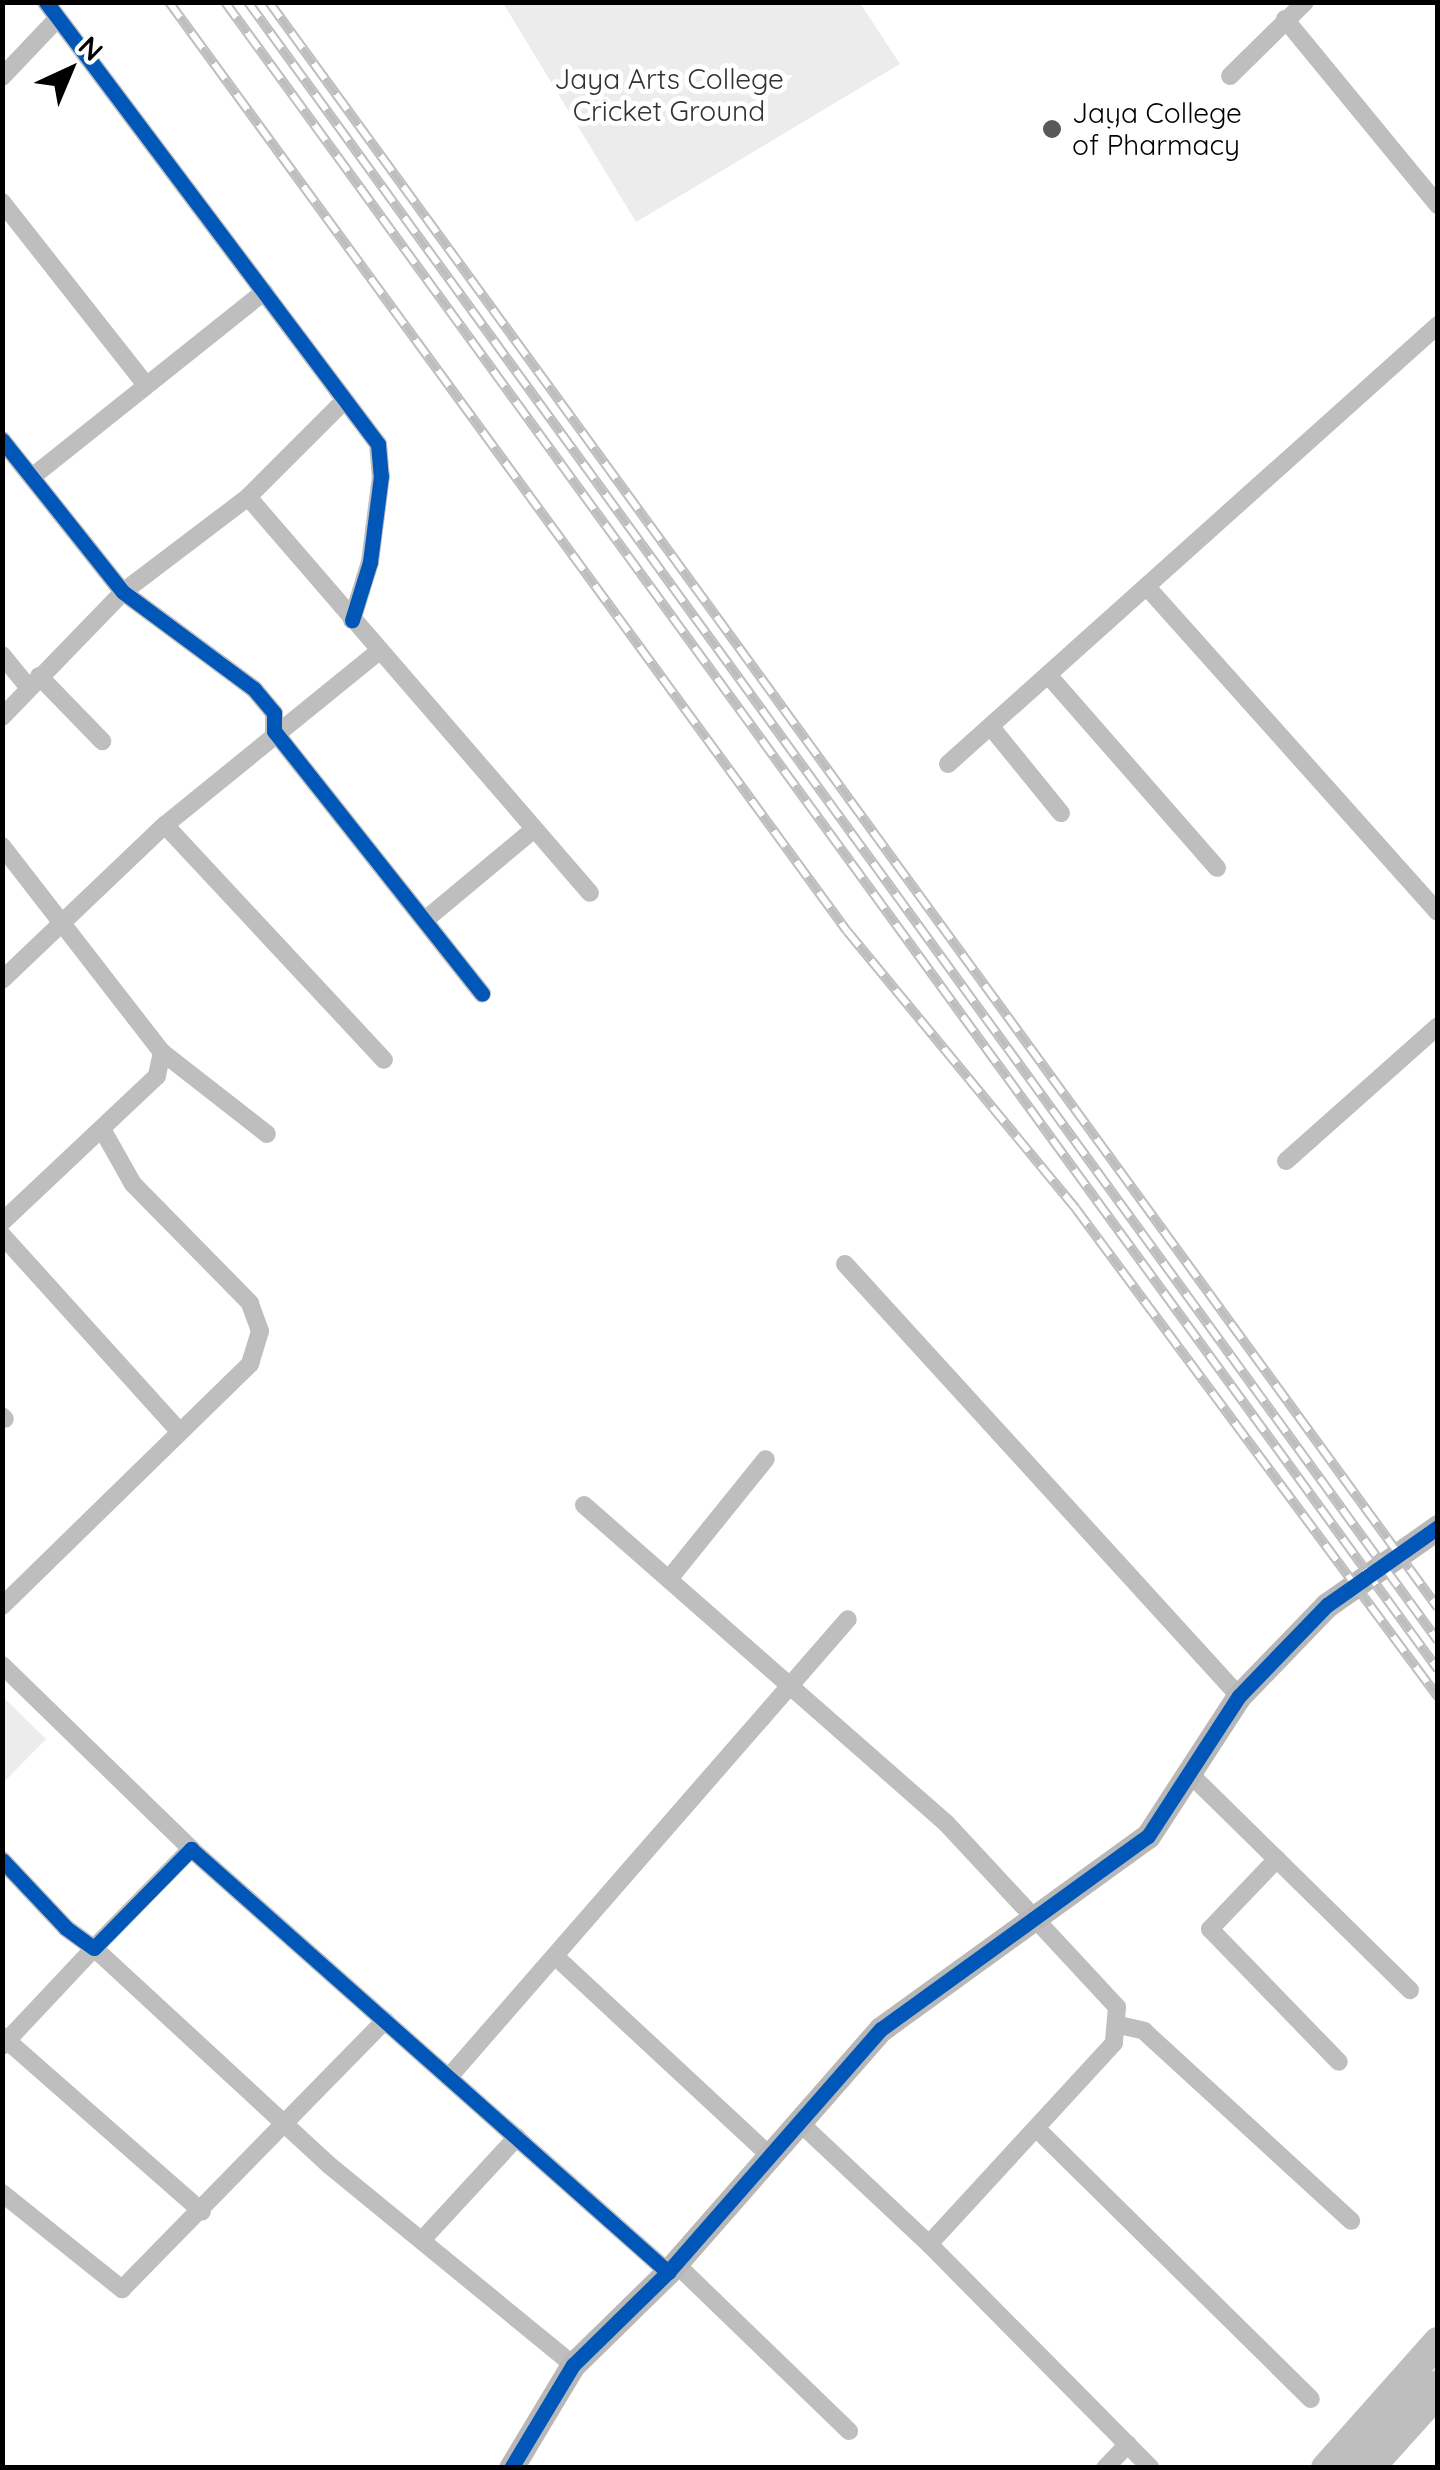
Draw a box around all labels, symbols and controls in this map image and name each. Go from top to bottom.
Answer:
north arrow [20,20,120,120]
text: N [72,28,111,68]
park label: Jaya Arts College Cricket Ground [554,62,784,128]
place label: Jaya College of Pharmacy [1072,96,1242,162]
marker: Jaya College of Pharmacy [1041,118,1063,140]

